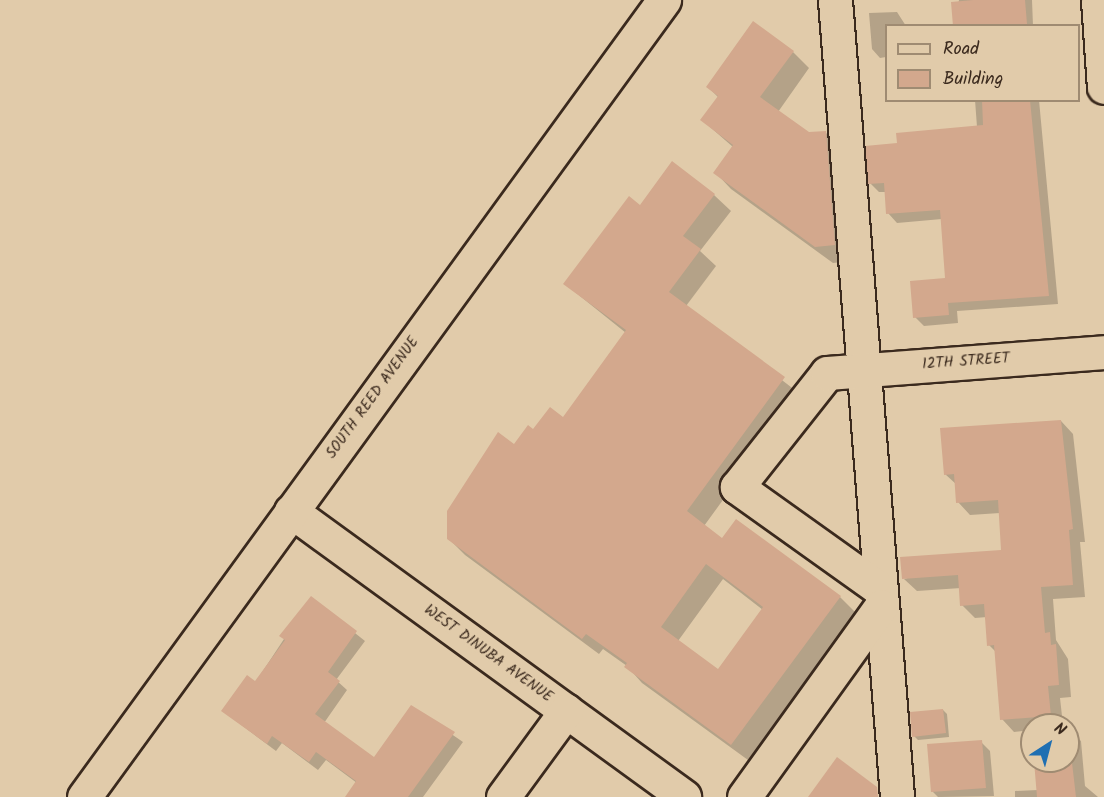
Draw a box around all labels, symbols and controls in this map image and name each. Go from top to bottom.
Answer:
legend [885,24,1080,102]
text: Road [943,35,979,64]
text: Building [943,65,1003,94]
street label: SOUTH REED AVENUE [323,334,423,462]
street label: 12TH STREET [922,350,1010,374]
street label: WEST DINUBA AVENUE [420,601,556,707]
north arrow [1020,713,1080,773]
text: N [1048,717,1071,743]

